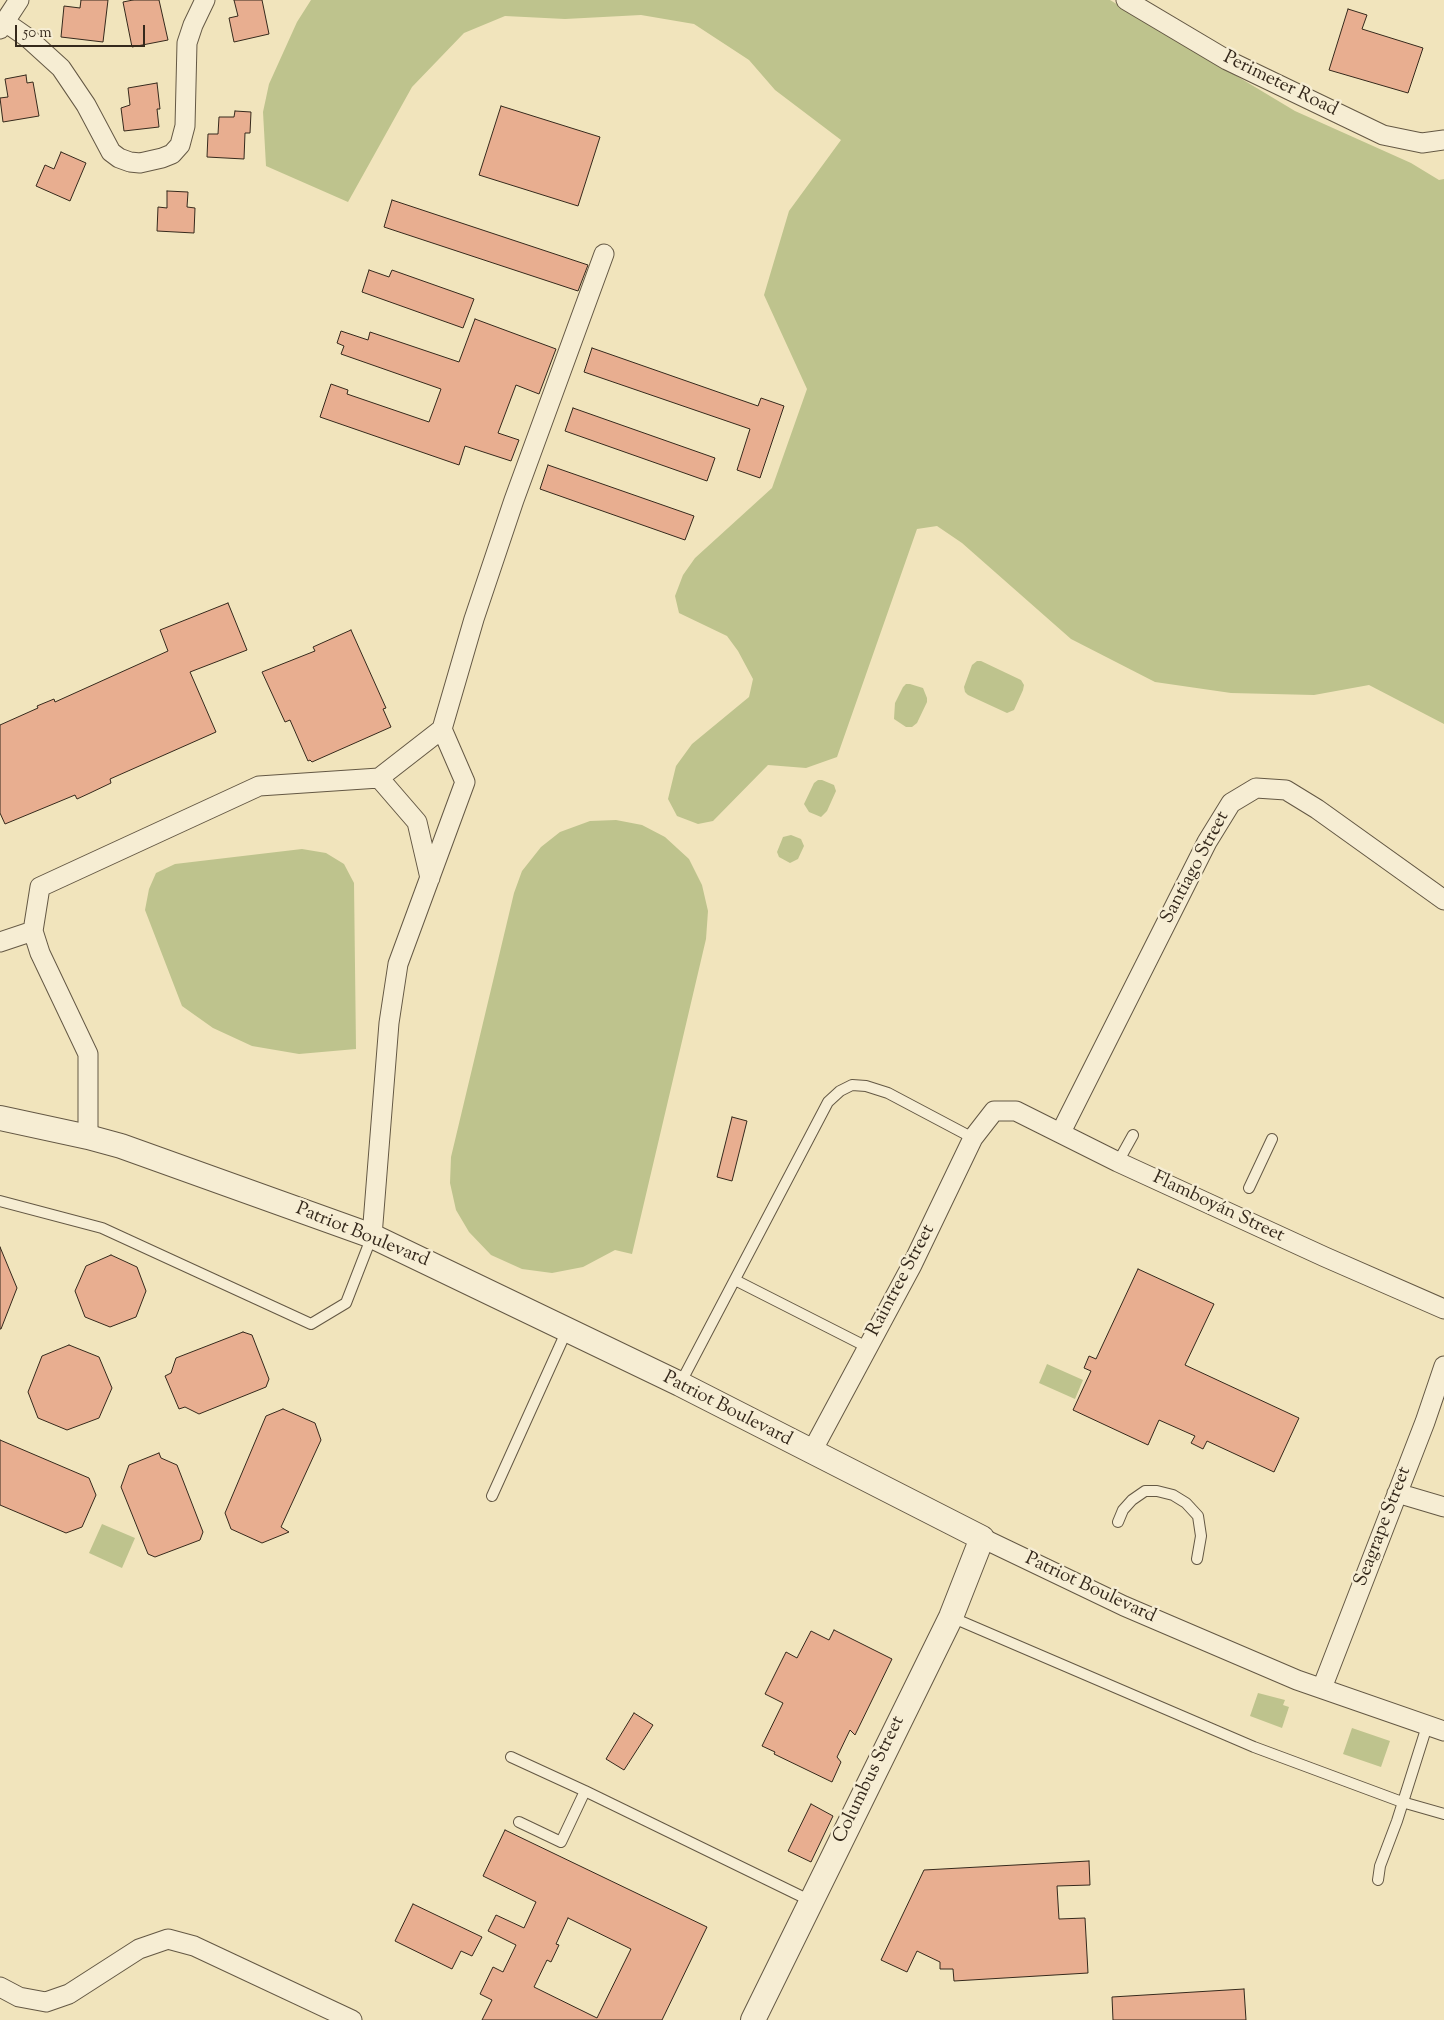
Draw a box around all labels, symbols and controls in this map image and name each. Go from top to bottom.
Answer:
scale bar [18,15,148,47]
text: 50 m [23,23,52,44]
street label: Perimeter Road [1219,47,1341,123]
street label: Santiago Street [1157,808,1235,928]
street label: Flamboyán Street [1148,1167,1288,1249]
street label: Patriot Boulevard [292,1199,432,1273]
street label: Raintree Street [863,1221,941,1341]
street label: Patriot Boulevard [659,1368,795,1452]
street label: Seagrape Street [1351,1464,1417,1590]
street label: Patriot Boulevard [1021,1549,1159,1629]
street label: Columbus Street [829,1713,911,1847]

